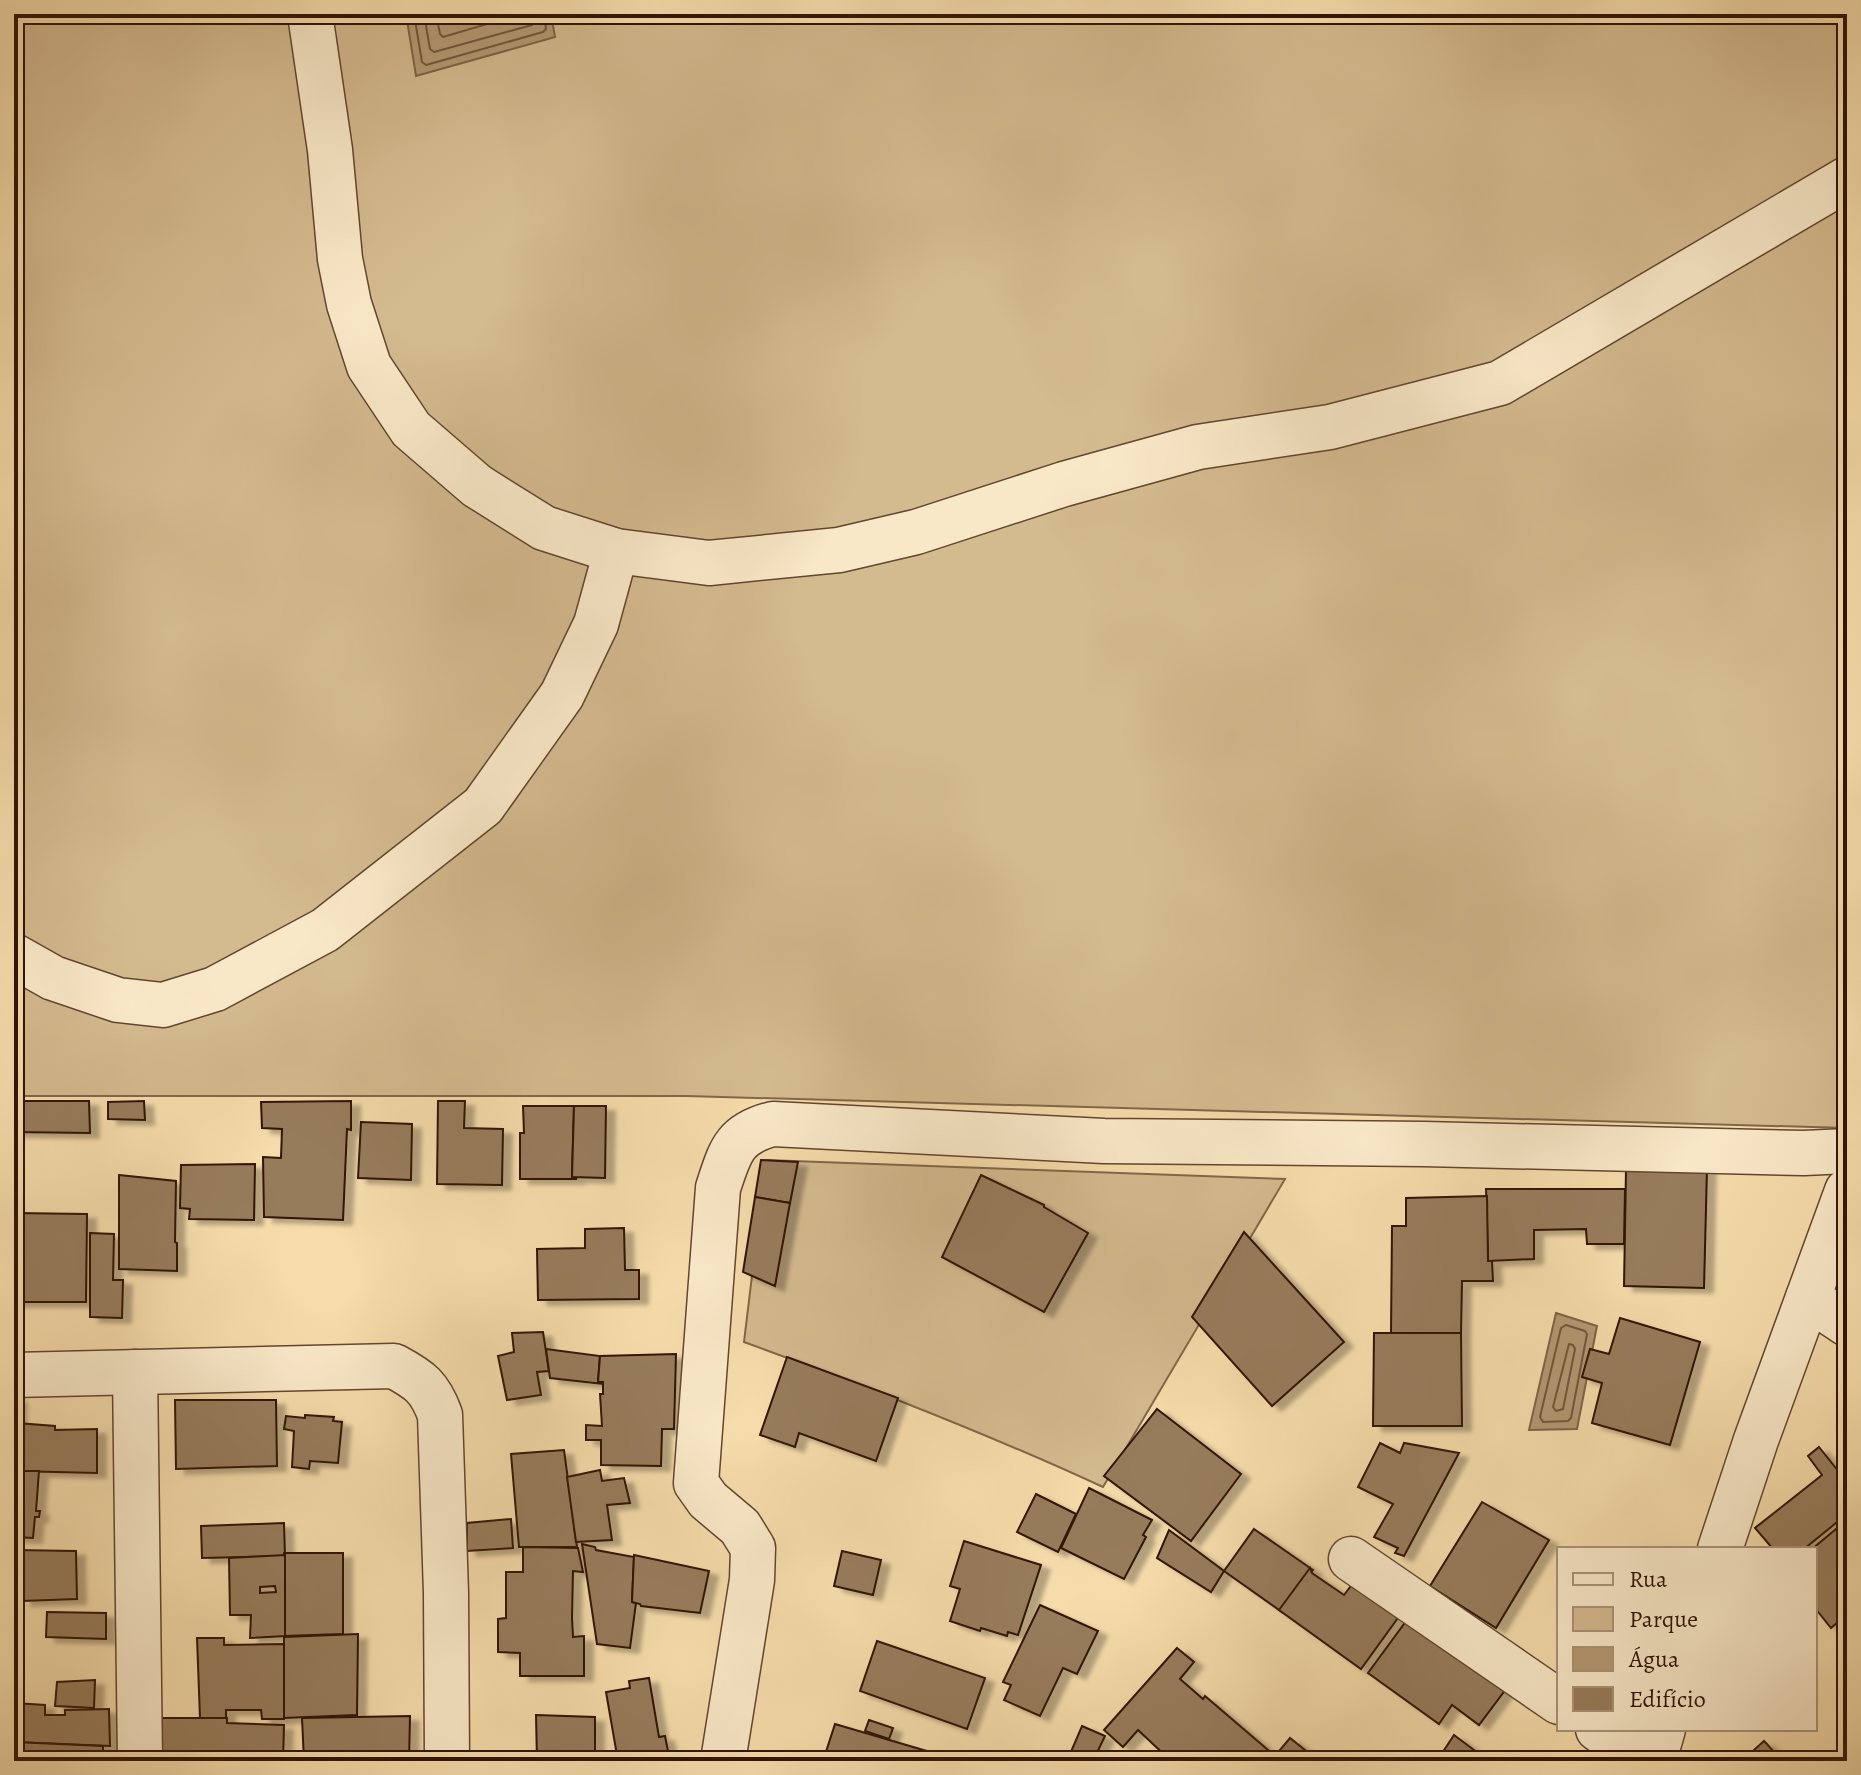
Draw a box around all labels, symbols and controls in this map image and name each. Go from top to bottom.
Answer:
legend [1557,1547,1817,1731]
text: Rua [1629,1563,1668,1595]
text: Parque [1629,1603,1698,1635]
text: Água [1628,1643,1680,1675]
text: Edifício [1629,1683,1706,1715]

